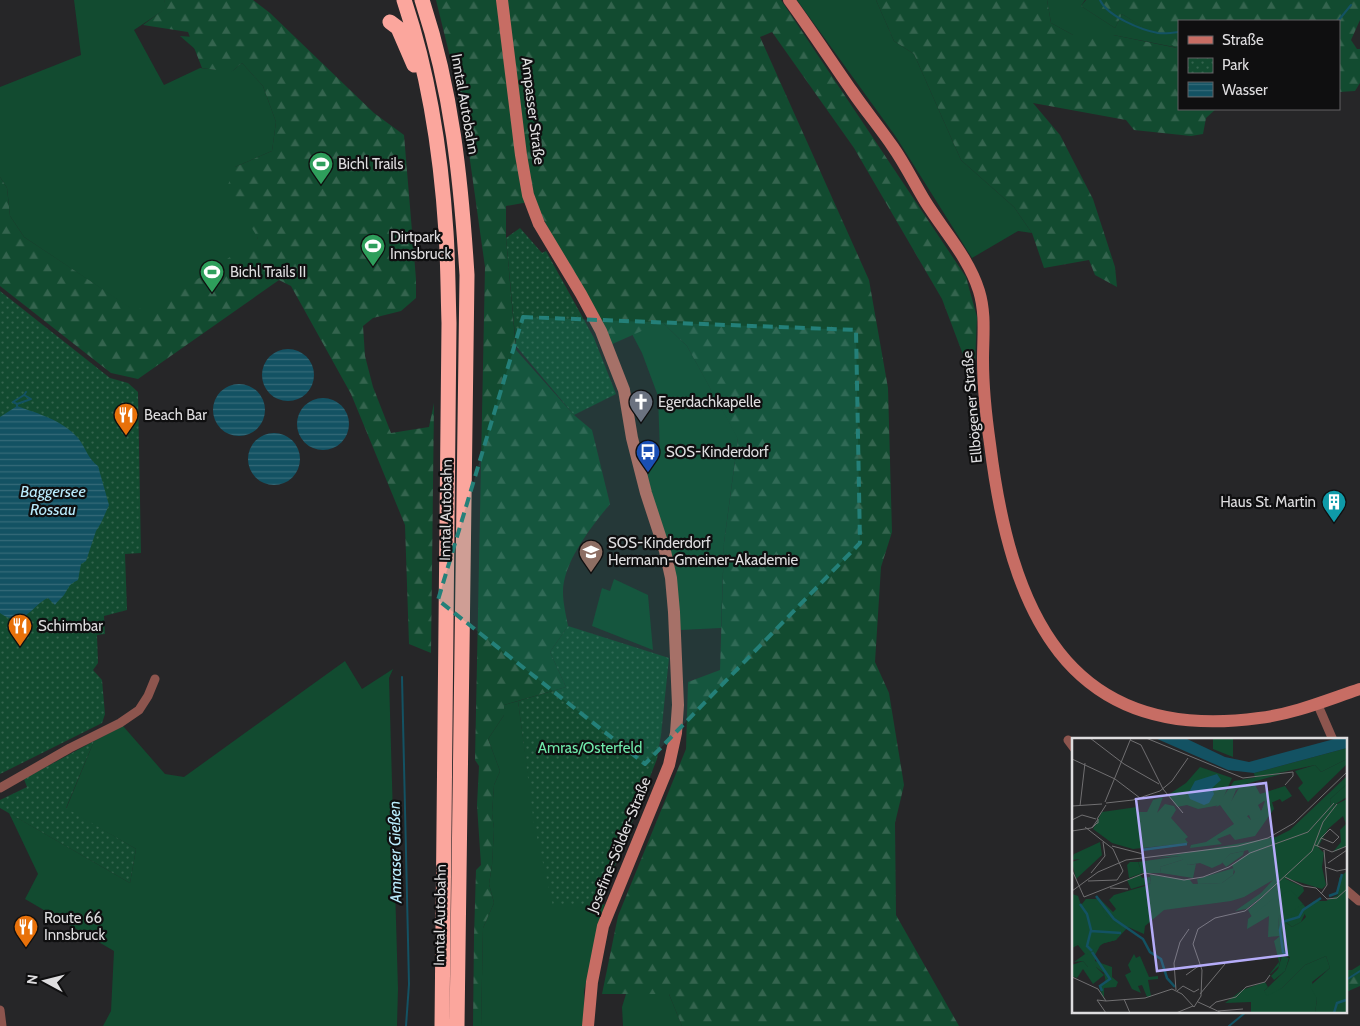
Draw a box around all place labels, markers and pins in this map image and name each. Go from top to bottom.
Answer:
sports icon: Bichl Trails [308,151,334,185]
place label: Bichl Trails [338,155,403,173]
place label: Dirtpark Innsbruck [390,228,451,263]
sports icon: Dirtpark Innsbruck [360,233,386,267]
sports icon: Bichl Trails II [199,259,225,293]
place label: Bichl Trails II [230,263,306,281]
church icon: Egerdachkapelle [628,389,654,423]
place label: Egerdachkapelle [658,393,761,411]
restaurant icon: Beach Bar [113,402,139,436]
place label: Beach Bar [144,406,207,424]
bus stop icon: SOS-Kinderdorf [635,439,661,473]
place label: SOS-Kinderdorf [666,443,769,461]
building icon: Haus St. Martin [1321,489,1347,523]
place label: Haus St. Martin [1220,493,1316,511]
place label: SOS-Kinderdorf Hermann-Gmeiner-Akademie [608,534,799,569]
school or university icon: SOS-Kinderdorf Hermann-Gmeiner-Akademie [578,539,604,573]
restaurant icon: Schirmbar [7,613,33,647]
place label: Schirmbar [38,617,103,635]
place label: Route 66 Innsbruck [44,909,105,944]
restaurant icon: Route 66 Innsbruck [13,914,39,948]

